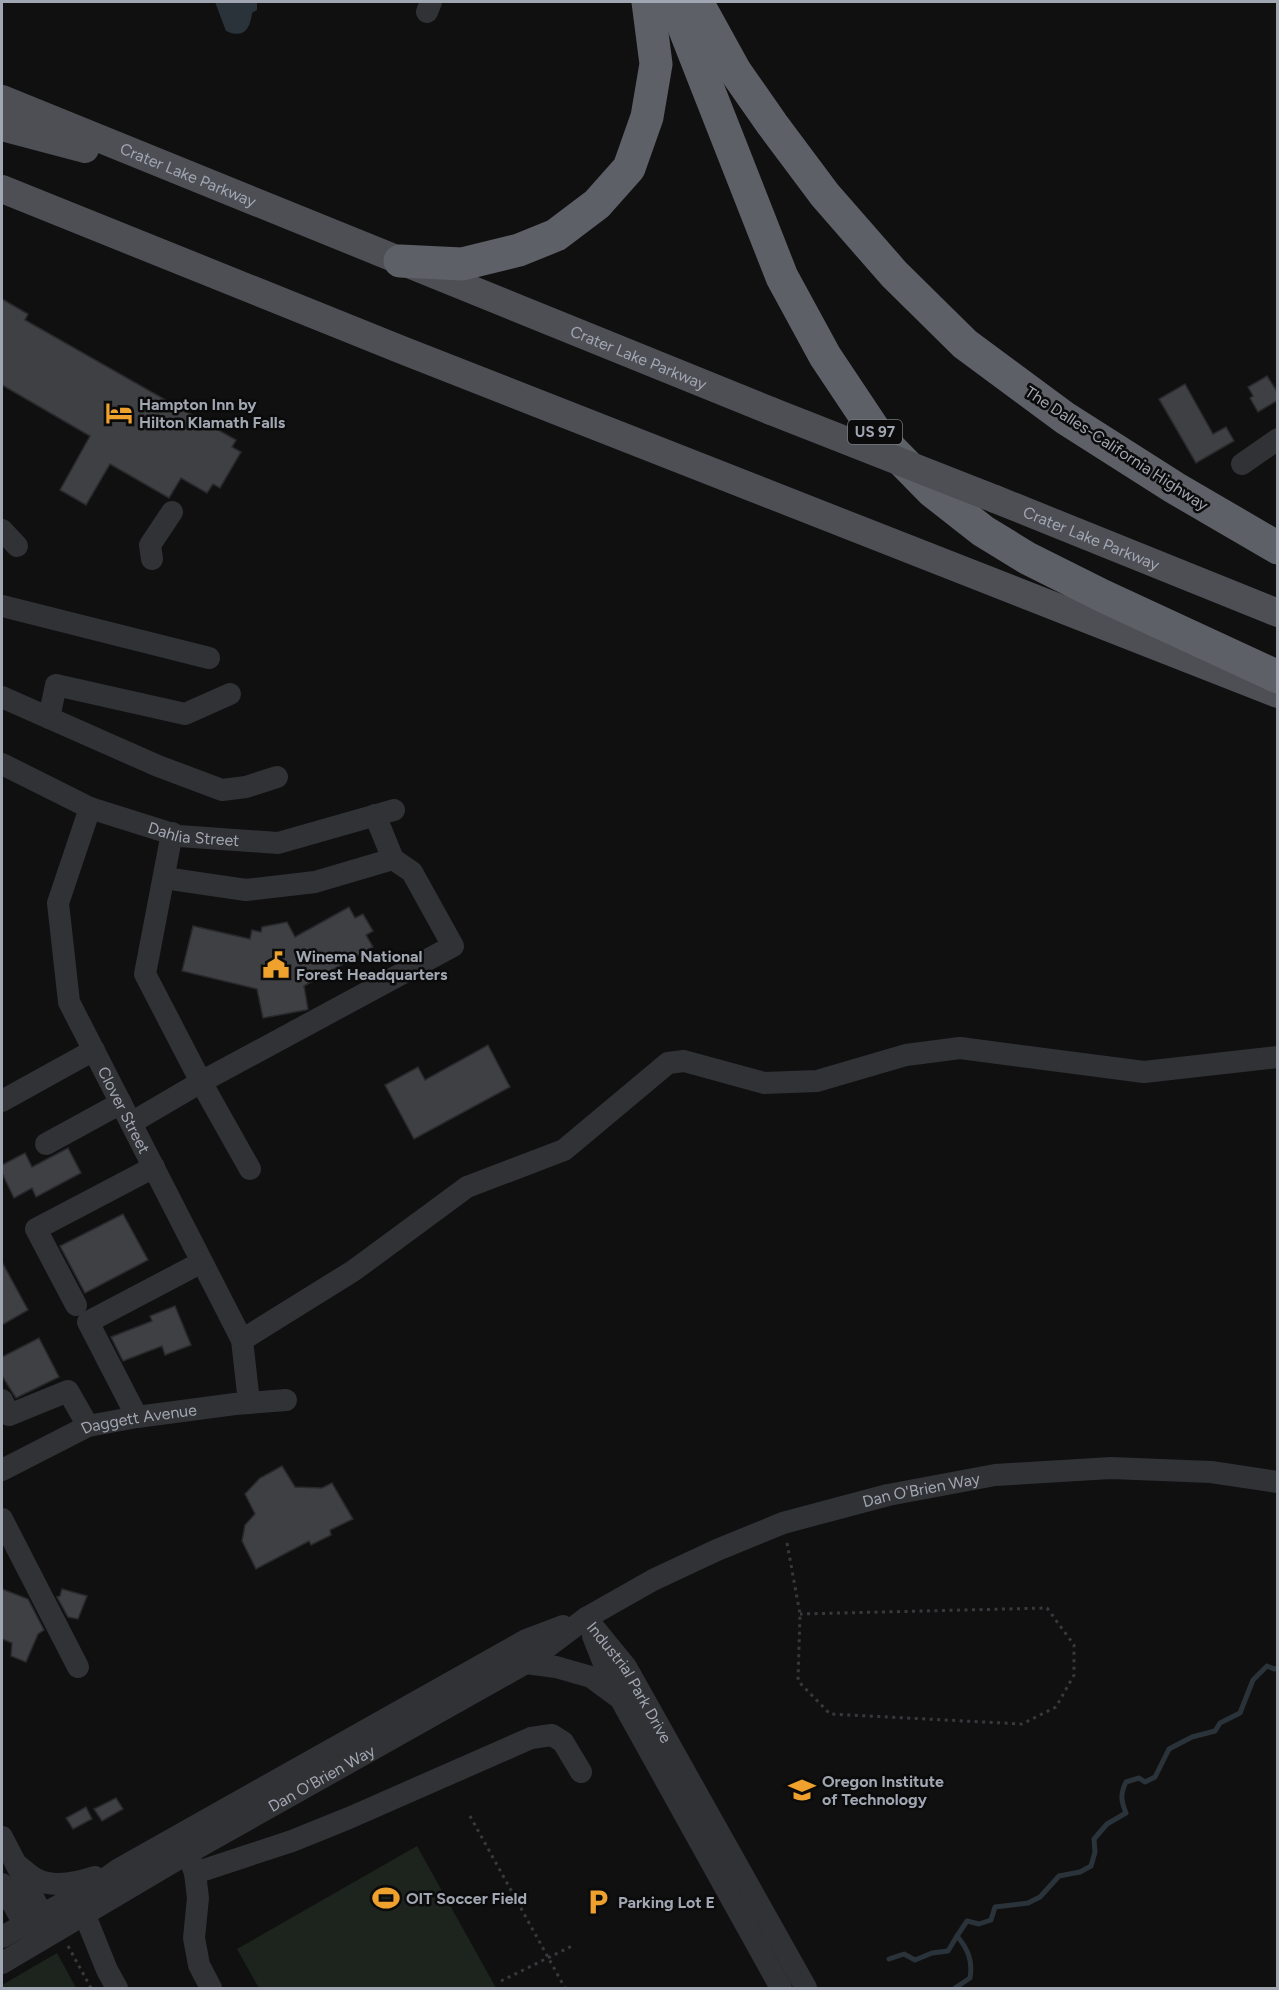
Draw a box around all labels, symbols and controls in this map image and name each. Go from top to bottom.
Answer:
street label: Crater Lake Parkway [117,139,260,211]
street label: Crater Lake Parkway [567,322,710,394]
street label: The Dalles-California Highway [1022,382,1212,515]
place label: Hampton Inn by Hilton Klamath Falls [139,395,286,432]
hotel icon: Hampton Inn by Hilton Klamath Falls [104,398,134,428]
road number: US 97 [848,420,902,444]
street label: Crater Lake Parkway [1020,502,1163,575]
street label: Dahlia Street [146,818,240,850]
place label: Winema National Forest Headquarters [296,947,448,984]
public building icon: Winema National Forest Headquarters [261,950,291,980]
street label: Clover Street [94,1063,154,1157]
street label: Daggett Avenue [78,1400,198,1438]
street label: Dan O'Brien Way [860,1469,982,1511]
street label: Industrial Park Drive [583,1618,676,1747]
street label: Dan O'Brien Way [265,1741,379,1816]
place label: Oregon Institute of Technology [822,1772,944,1809]
school or university icon: Oregon Institute of Technology [787,1775,817,1805]
sports icon: OIT Soccer Field [371,1883,401,1913]
parking icon: Parking Lot E [583,1887,613,1917]
place label: OIT Soccer Field [406,1889,527,1908]
place label: Parking Lot E [618,1893,715,1912]

